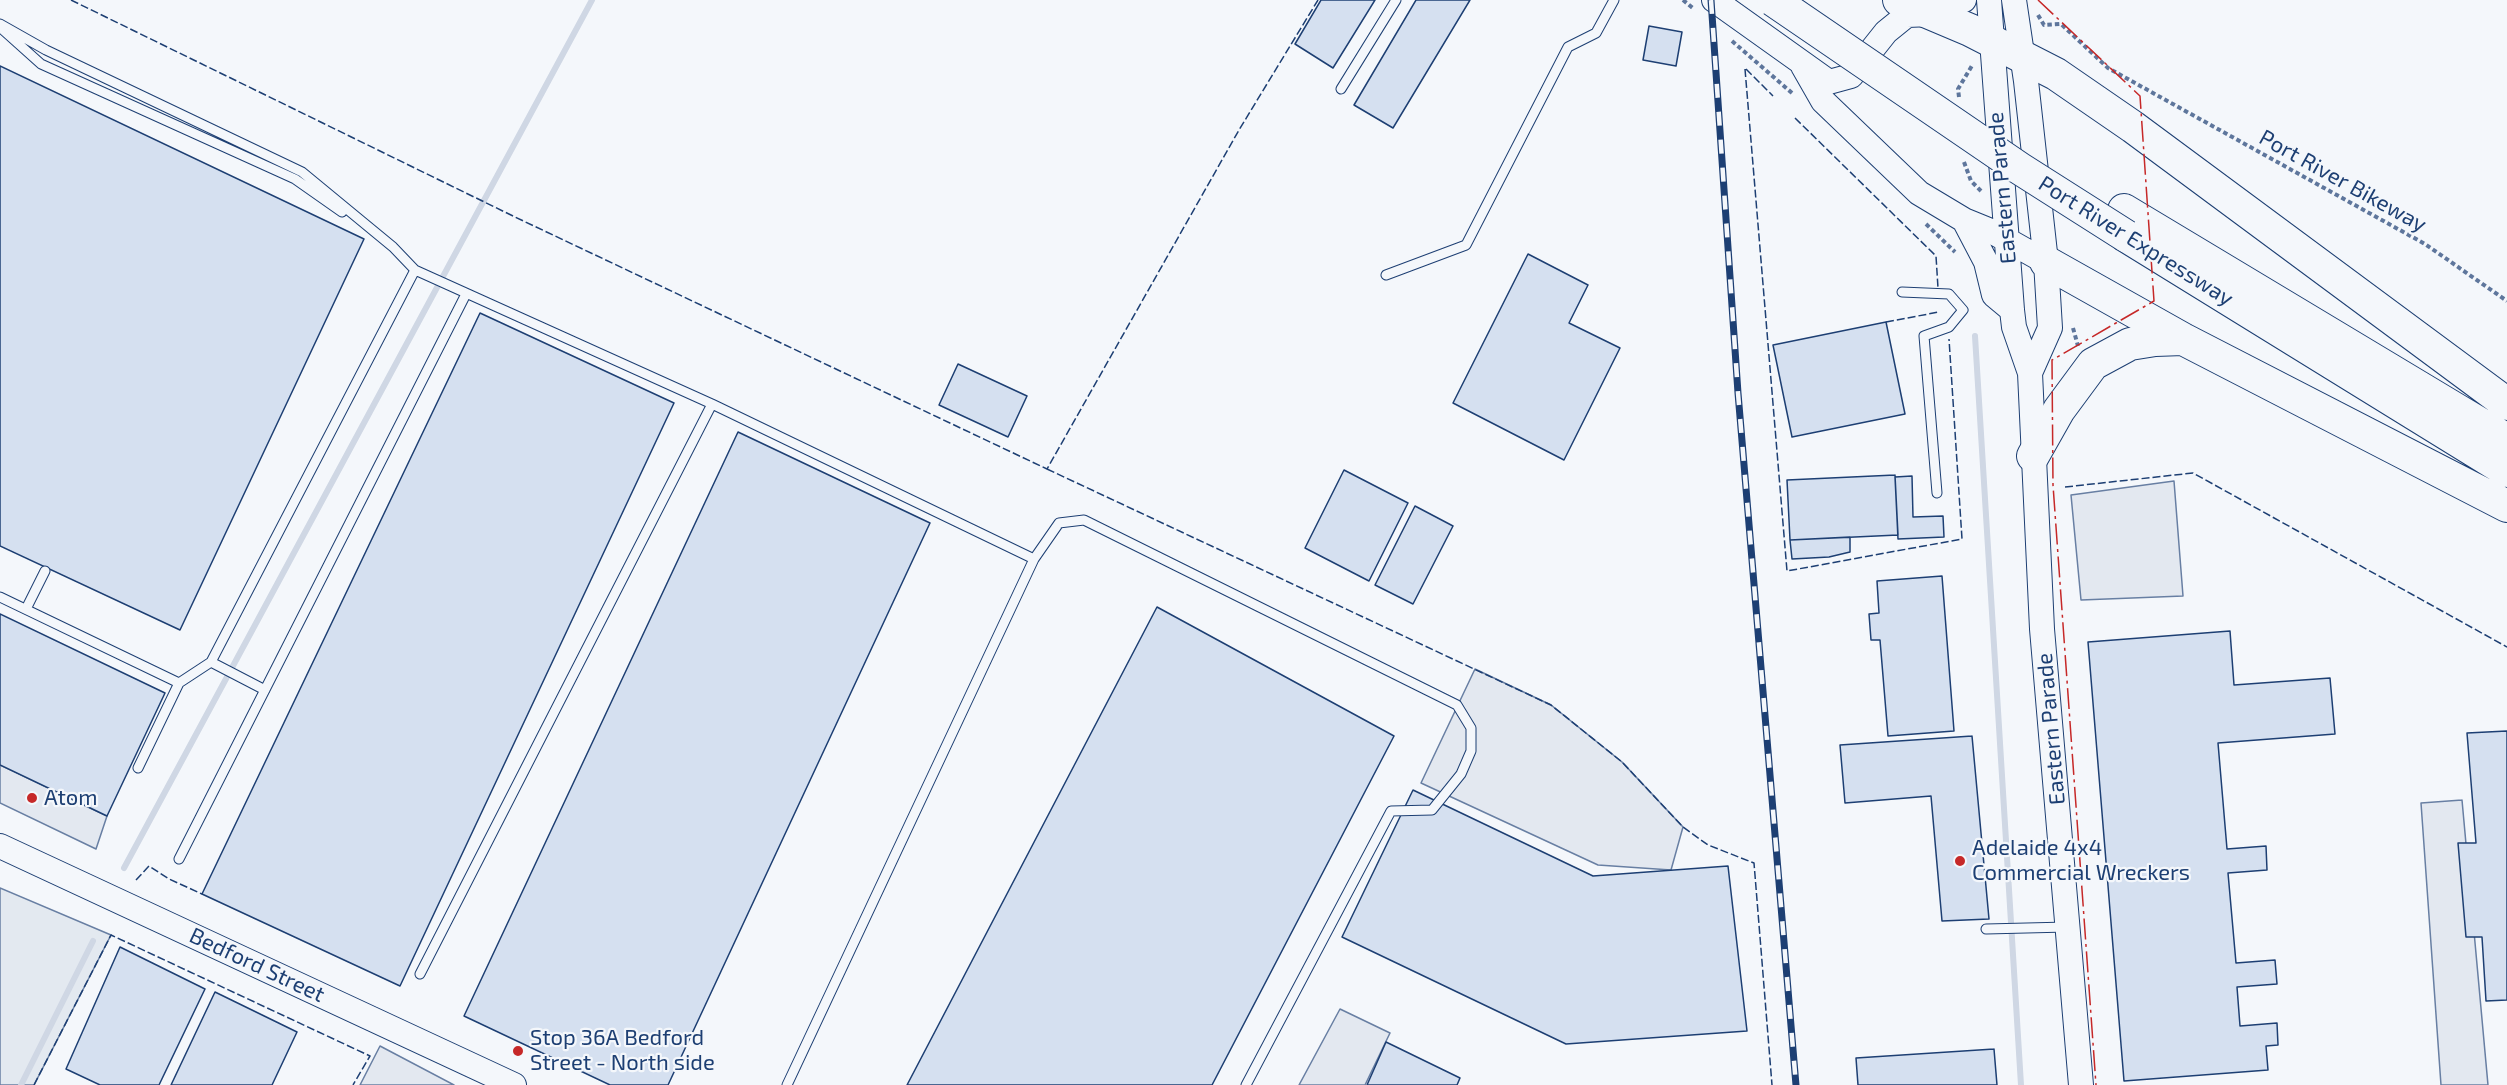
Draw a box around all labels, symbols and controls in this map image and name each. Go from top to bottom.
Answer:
street label: Eastern Parade [1982,111,2022,265]
street label: Port River Bikeway [2255,124,2431,238]
street label: Port River Expressway [2034,170,2238,312]
street label: Eastern Parade [2031,652,2071,806]
place label: Atom [44,785,98,811]
marker: Atom [25,791,39,805]
place label: Adelaide 4x4 Commercial Wreckers [1972,835,2190,886]
marker: Adelaide 4x4 Commercial Wreckers [1953,854,1967,868]
street label: Bedford Street [185,922,329,1008]
place label: Stop 36A Bedford Street - North side [530,1025,715,1076]
marker: Stop 36A Bedford Street - North side [511,1044,525,1058]

